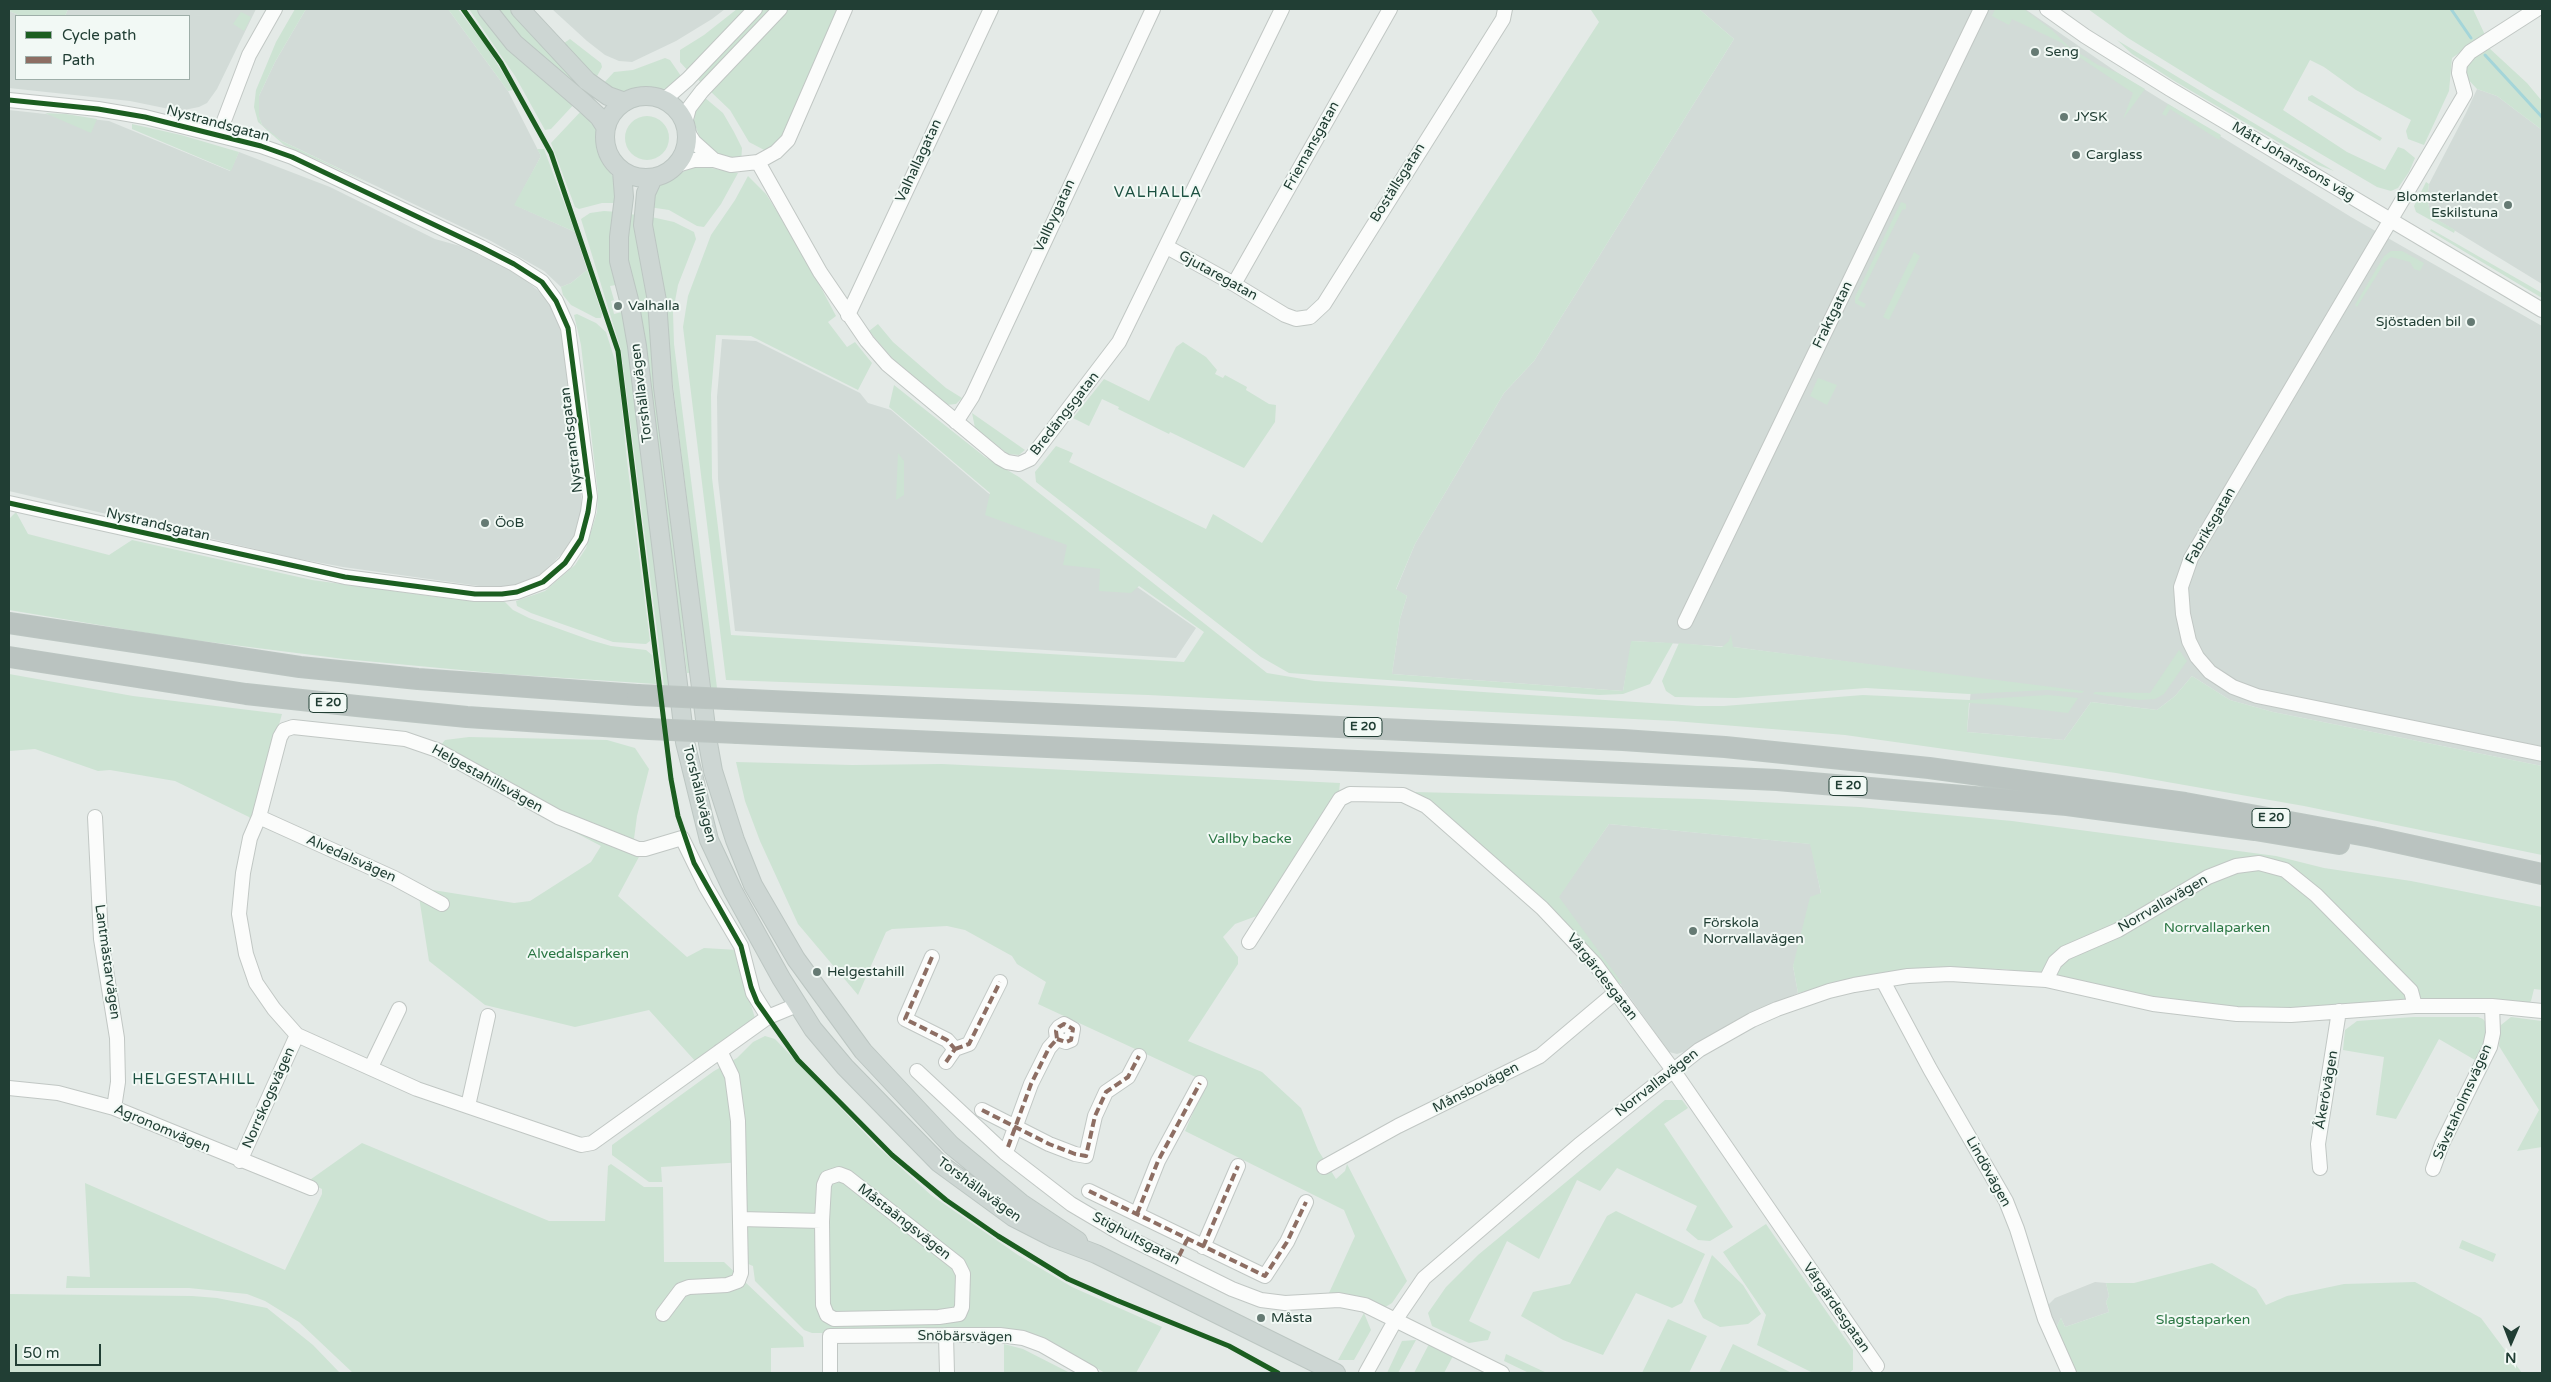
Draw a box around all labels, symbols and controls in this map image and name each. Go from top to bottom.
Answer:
legend [15,15,190,80]
text: Cycle path [62,26,136,44]
place label: Seng [2045,44,2079,60]
marker: Seng [2029,46,2041,58]
text: Path [62,51,95,69]
street label: Friemansgatan [1281,99,1343,193]
street label: Nystrandsgatan [165,102,271,146]
place label: JYSK [2074,109,2107,125]
marker: JYSK [2058,111,2070,123]
street label: Valhallagatan [892,117,946,205]
street label: Mått Johanssons väg [2229,119,2357,205]
street label: Boställsgatan [1367,140,1429,226]
place label: Carglass [2086,147,2142,163]
marker: Carglass [2070,149,2082,161]
street label: Vallbygatan [1031,177,1079,255]
district label: VALHALLA [1113,184,1203,202]
place label: Blomsterlandet Eskilstuna [2396,189,2498,222]
marker: Blomsterlandet Eskilstuna [2502,199,2514,211]
street label: Gjutaregatan [1176,248,1260,304]
street label: Fraktgatan [1810,279,1856,351]
place label: Valhalla [628,298,680,314]
marker: Valhalla [612,300,624,312]
place label: Sjöstaden bil [2376,314,2461,330]
marker: Sjöstaden bil [2465,316,2477,328]
street label: Torshällavägen [628,342,656,444]
street label: Bredängsgatan [1027,369,1103,459]
street label: Nystrandsgatan [557,386,587,494]
street label: Fabriksgatan [2182,485,2240,567]
street label: Nystrandsgatan [104,505,212,545]
place label: ÖoB [495,515,524,531]
marker: ÖoB [479,517,491,529]
road number: E 20 [309,694,347,712]
road number: E 20 [1344,718,1382,736]
street label: Helgestahillsvägen [428,741,546,817]
street label: Torshällavägen [679,744,719,844]
road number: E 20 [1829,776,1867,796]
road number: E 20 [2252,808,2290,828]
park label: Vallby backe [1208,831,1292,847]
street label: Alvedalsvägen [304,832,398,886]
street label: Norrvallavägen [2115,872,2211,936]
street label: Lantmästarvägen [91,903,123,1021]
place label: Förskola Norrvallavägen [1703,915,1804,948]
park label: Norrvallaparken [2164,920,2270,936]
marker: Förskola Norrvallavägen [1687,925,1699,937]
street label: Vårgärdesgatan [1563,930,1641,1024]
park label: Alvedalsparken [527,946,629,962]
place label: Helgestahill [827,964,904,980]
marker: Helgestahill [811,966,823,978]
street label: Sävstaholmsvägen [2430,1042,2496,1162]
street label: Norrskogsvägen [239,1045,299,1151]
street label: Norrvallavägen [1612,1045,1702,1121]
street label: Åkerövägen [2312,1049,2342,1131]
street label: Månsbovägen [1430,1059,1522,1117]
district label: HELGESTAHILL [131,1071,257,1089]
street label: Agronomvägen [111,1101,213,1157]
street label: Lindövägen [1962,1134,2014,1210]
street label: Torshällavägen [934,1154,1024,1226]
street label: Måstaängsvägen [854,1180,954,1264]
street label: Stighultsgatan [1089,1209,1183,1269]
street label: Vårgärdesgatan [1799,1260,1873,1356]
place label: Måsta [1271,1310,1312,1326]
marker: Måsta [1255,1312,1267,1324]
park label: Slagstaparken [2156,1312,2250,1328]
north arrow [2486,1317,2536,1367]
street label: Snöbärsvägen [917,1328,1013,1346]
scale bar [18,1334,104,1366]
text: 50 m [23,1344,60,1362]
text: N [2505,1349,2517,1366]

